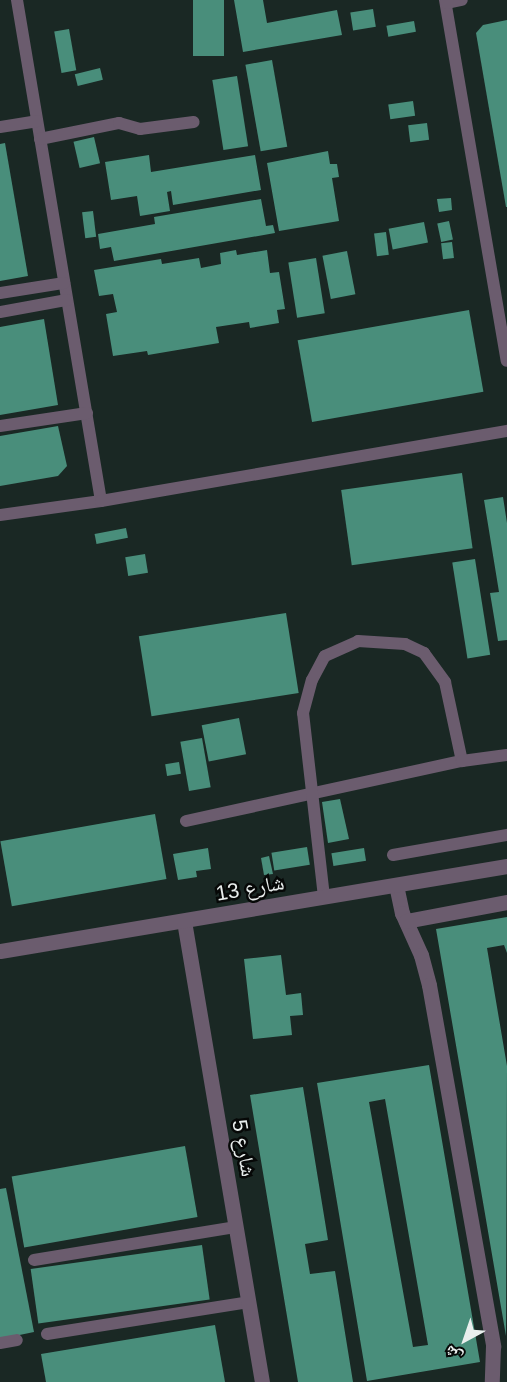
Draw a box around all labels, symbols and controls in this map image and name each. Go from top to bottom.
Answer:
street label: شارع 13 [214,870,286,906]
street label: شارع 5 [227,1118,261,1178]
north arrow [435,1310,495,1370]
text: ش [441,1342,465,1366]

